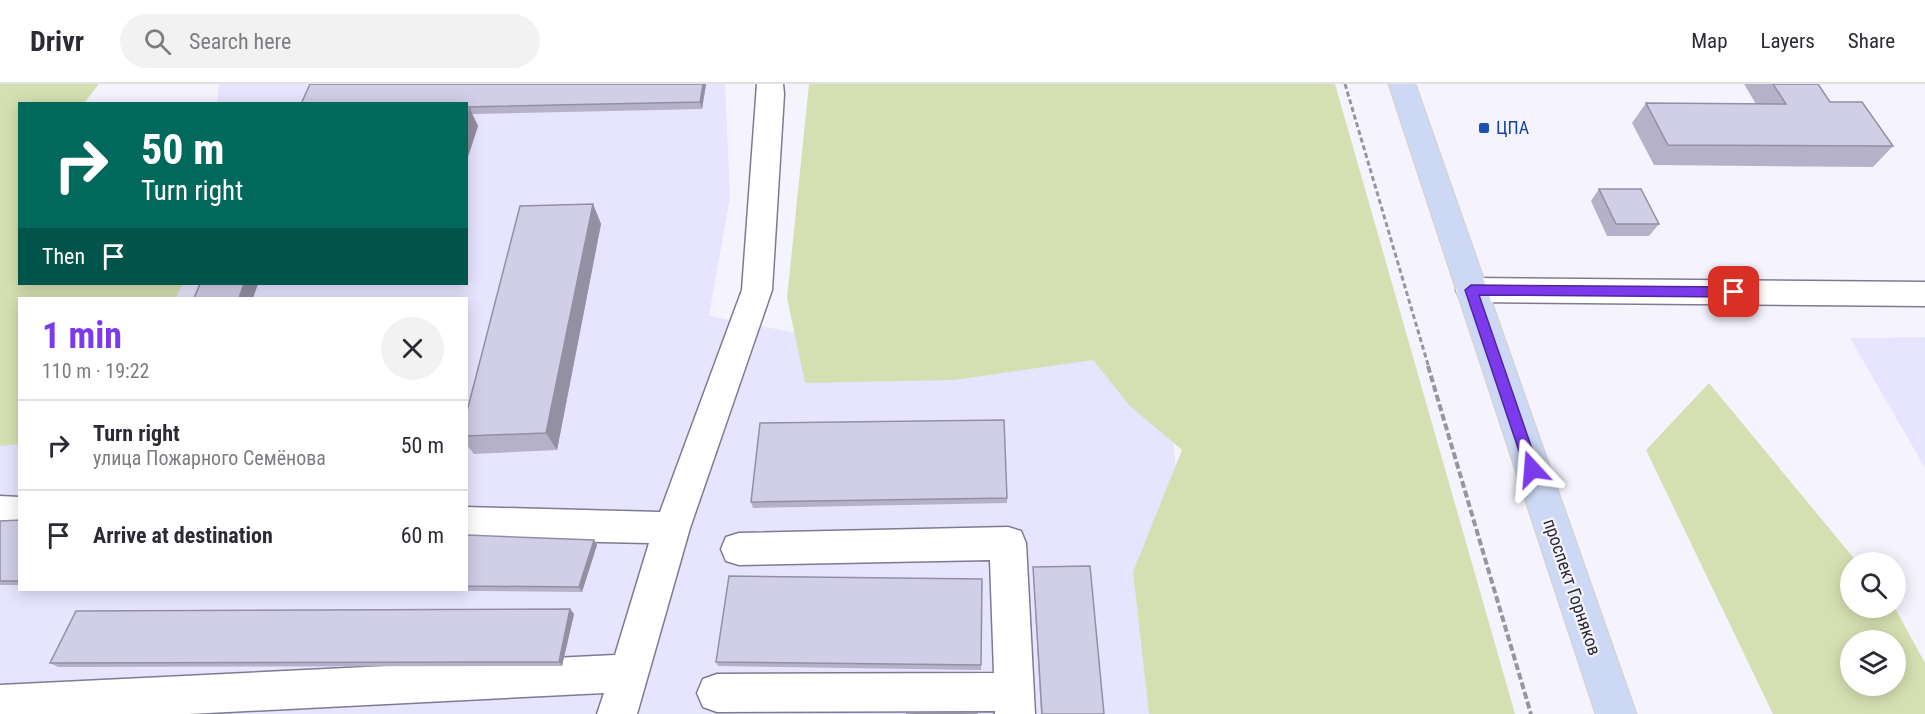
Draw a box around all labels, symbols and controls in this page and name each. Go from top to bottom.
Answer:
search box [120,14,540,68]
text: Drivr [30,25,84,58]
icon: search [141,25,174,58]
text: Search here [189,29,291,54]
text: Map [1691,29,1728,53]
text: Layers [1761,29,1815,53]
text: Share [1848,29,1895,53]
place label: ЦПА [1496,117,1530,138]
marker: ЦПА [1477,121,1491,135]
text: 50 m [141,125,224,174]
icon: right [42,126,120,204]
text: Turn right [141,175,243,207]
icon: arrive [97,240,130,273]
text: Then [42,244,85,269]
pin [1708,266,1759,317]
icon: arrive [1717,275,1750,308]
text: 1 min [42,315,122,357]
button: close [381,317,444,380]
text: 110 m · 19:22 [42,359,149,383]
text: Turn right [93,421,180,446]
icon: right [42,429,75,462]
text: 50 m [401,433,444,458]
position arrow [1500,437,1564,501]
text: улица Пожарного Семёнова [93,446,326,470]
street label: проспект Горняков [1539,516,1606,658]
icon: arrive [42,519,75,552]
text: Arrive at destination [93,523,273,548]
text: 60 m [401,523,444,548]
map controls [1840,552,1906,696]
button: search [1840,552,1906,618]
button: layers [1840,630,1906,696]

